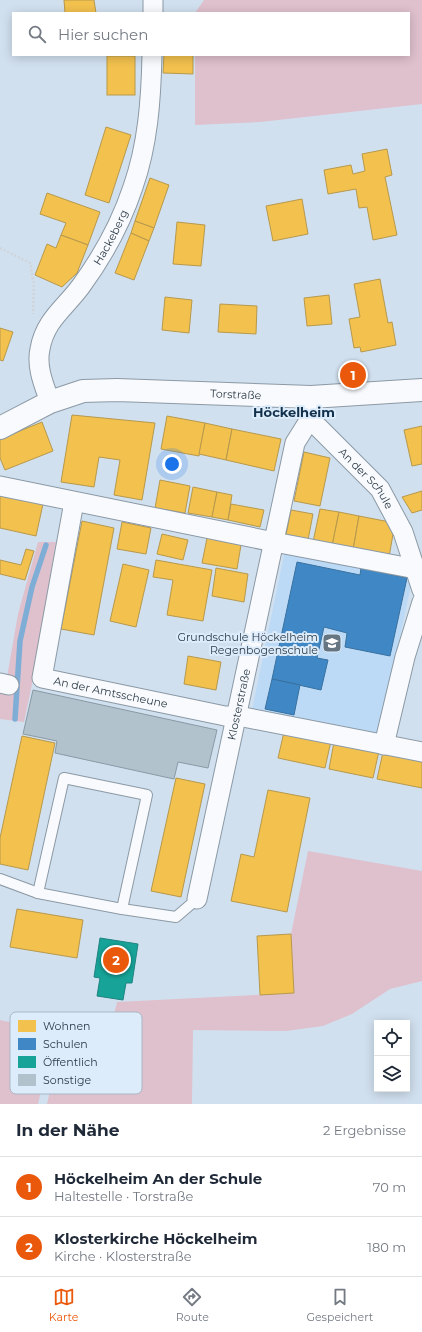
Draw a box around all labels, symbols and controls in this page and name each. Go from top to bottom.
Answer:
search box [12,12,410,56]
icon: search [26,23,48,45]
text: Hier suchen [58,25,148,44]
street label: Hackeberg [90,208,131,268]
pin: 1 [340,360,366,390]
street label: Torstraße [210,386,262,402]
district label: Höckelheim [253,404,335,420]
street label: An der Schule [336,445,396,512]
your location [162,454,182,474]
place label: Grundschule Höckelheim Regenbogenschule [177,630,318,657]
school or university icon: Grundschule Höckelheim Regenbogenschule [321,632,343,654]
street label: Klosterstraße [224,667,253,741]
street label: An der Amtsscheune [52,674,169,711]
pin: 2 [103,945,129,975]
legend [10,1012,142,1094]
text: Wohnen [43,1019,90,1033]
map controls [374,1020,410,1092]
button: locate [374,1020,410,1056]
text: Schulen [43,1037,88,1051]
text: Öffentlich [43,1055,98,1069]
button: layers [374,1056,410,1092]
text: Sonstige [43,1073,91,1087]
text: In der Nähe [16,1120,120,1140]
text: 2 Ergebnisse [323,1122,406,1138]
text: Höckelheim An der Schule [54,1169,262,1188]
text: 1 [26,1179,32,1195]
text: 70 m [373,1179,406,1195]
text: Haltestelle · Torstraße [54,1188,193,1204]
text: Klosterkirche Höckelheim [54,1229,258,1248]
text: 2 [25,1239,33,1255]
text: 180 m [367,1239,406,1255]
text: Kirche · Klosterstraße [54,1248,192,1264]
tab: Karte [49,1286,78,1324]
tab: Route [176,1286,209,1324]
tab: Gespeichert [306,1286,373,1324]

